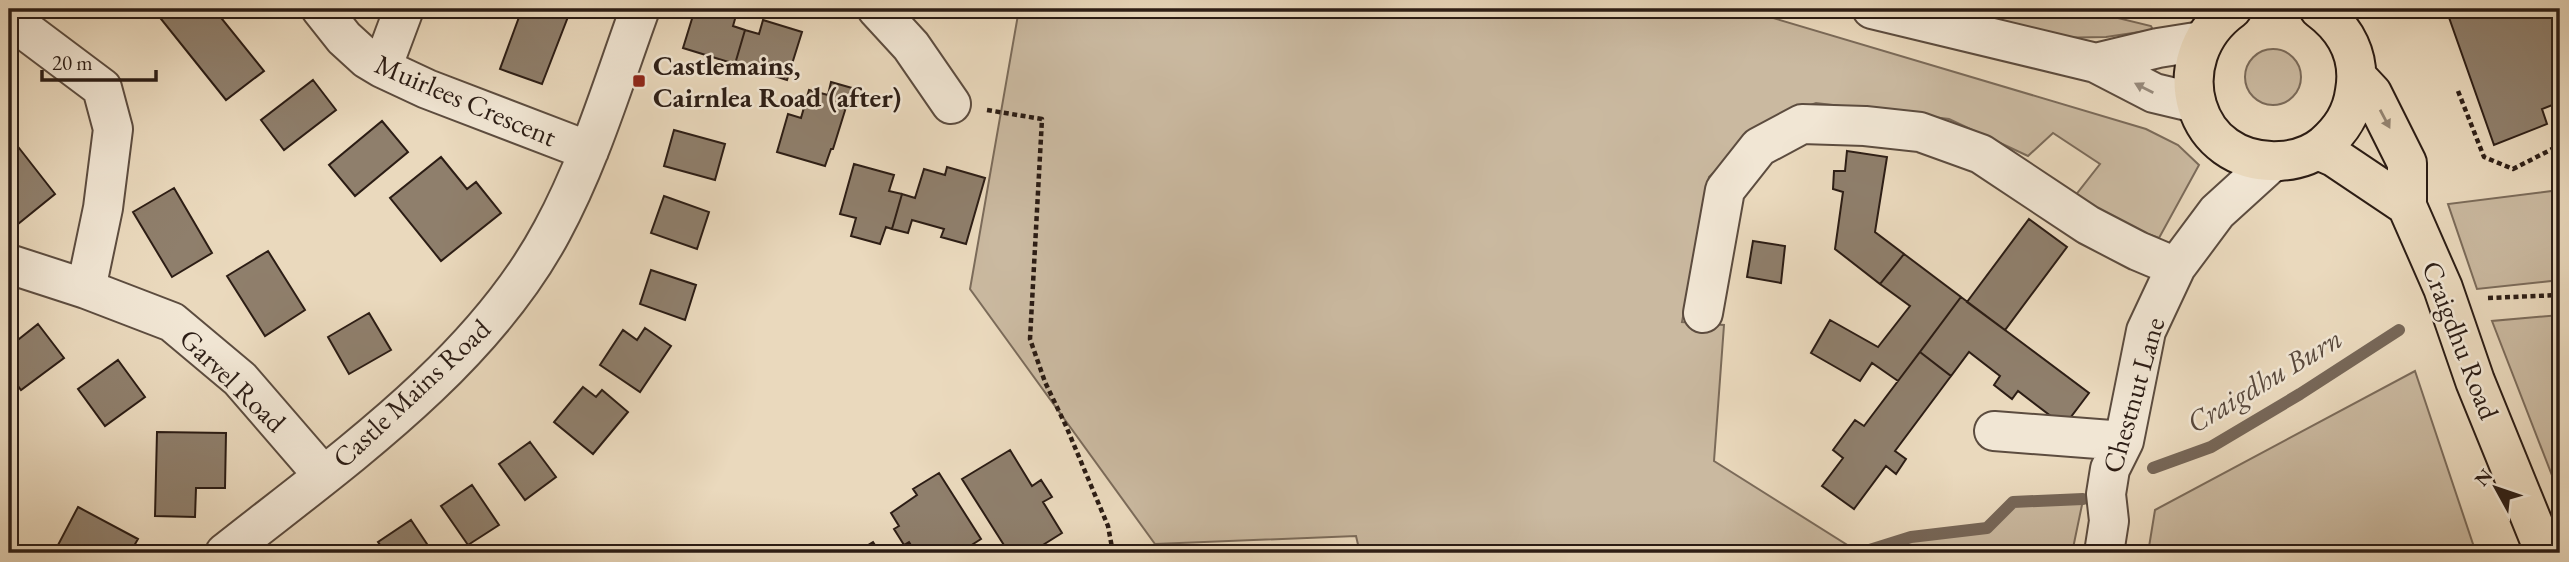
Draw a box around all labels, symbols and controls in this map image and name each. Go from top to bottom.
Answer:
scale bar [42,38,156,82]
street label: Muirlees Crescent [370,46,562,154]
place label: Castlemains, Cairnlea Road (after) [653,47,901,115]
text: 20 m [52,49,93,76]
marker: Castlemains, Cairnlea Road (after) [631,73,647,89]
one-way arrow [2134,82,2154,93]
one-way arrow [2379,109,2391,129]
street label: Craigdhu Road [2414,256,2508,425]
street label: Castle Mains Road [325,310,498,475]
street label: Chestnut Lane [2094,313,2172,477]
water label: Craigdhu Burn [2179,318,2349,442]
street label: Garvel Road [172,320,294,440]
north arrow [2460,454,2530,524]
text: N [2469,463,2498,491]

